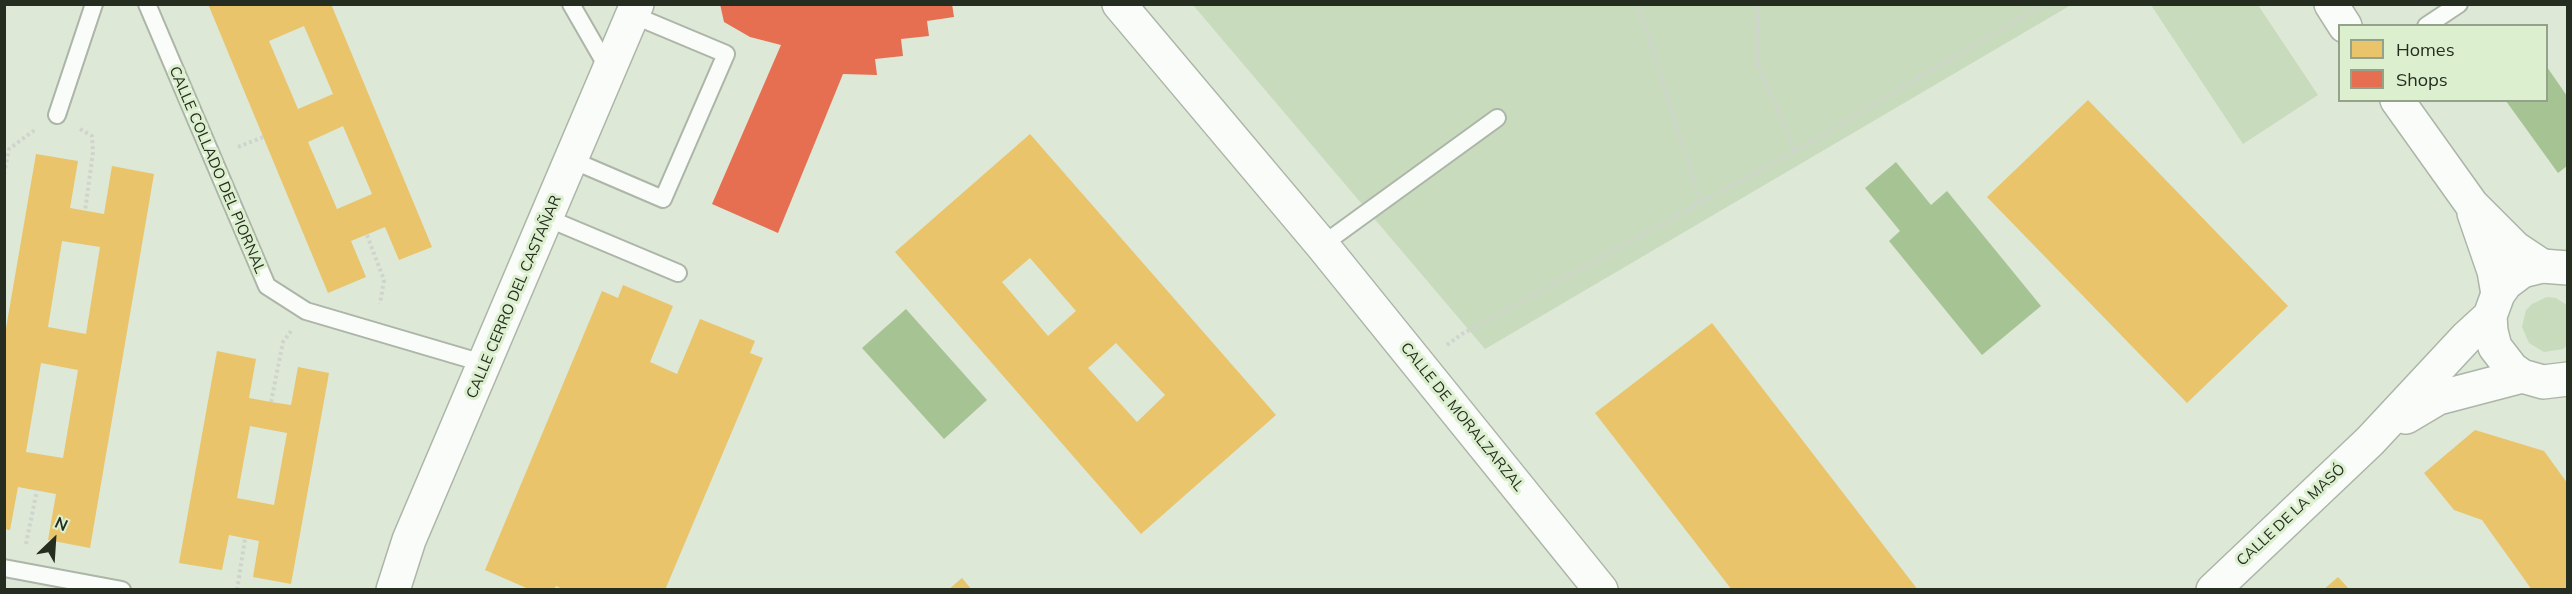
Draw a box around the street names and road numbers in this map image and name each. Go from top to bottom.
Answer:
street label: CALLE COLLADO DEL PIORNAL [165,64,269,276]
street label: CALLE CERRO DEL CASTAÑAR [463,193,565,401]
street label: CALLE DE MORALZARZAL [1396,339,1528,495]
street label: CALLE DE LA MASÓ [2233,460,2349,570]

